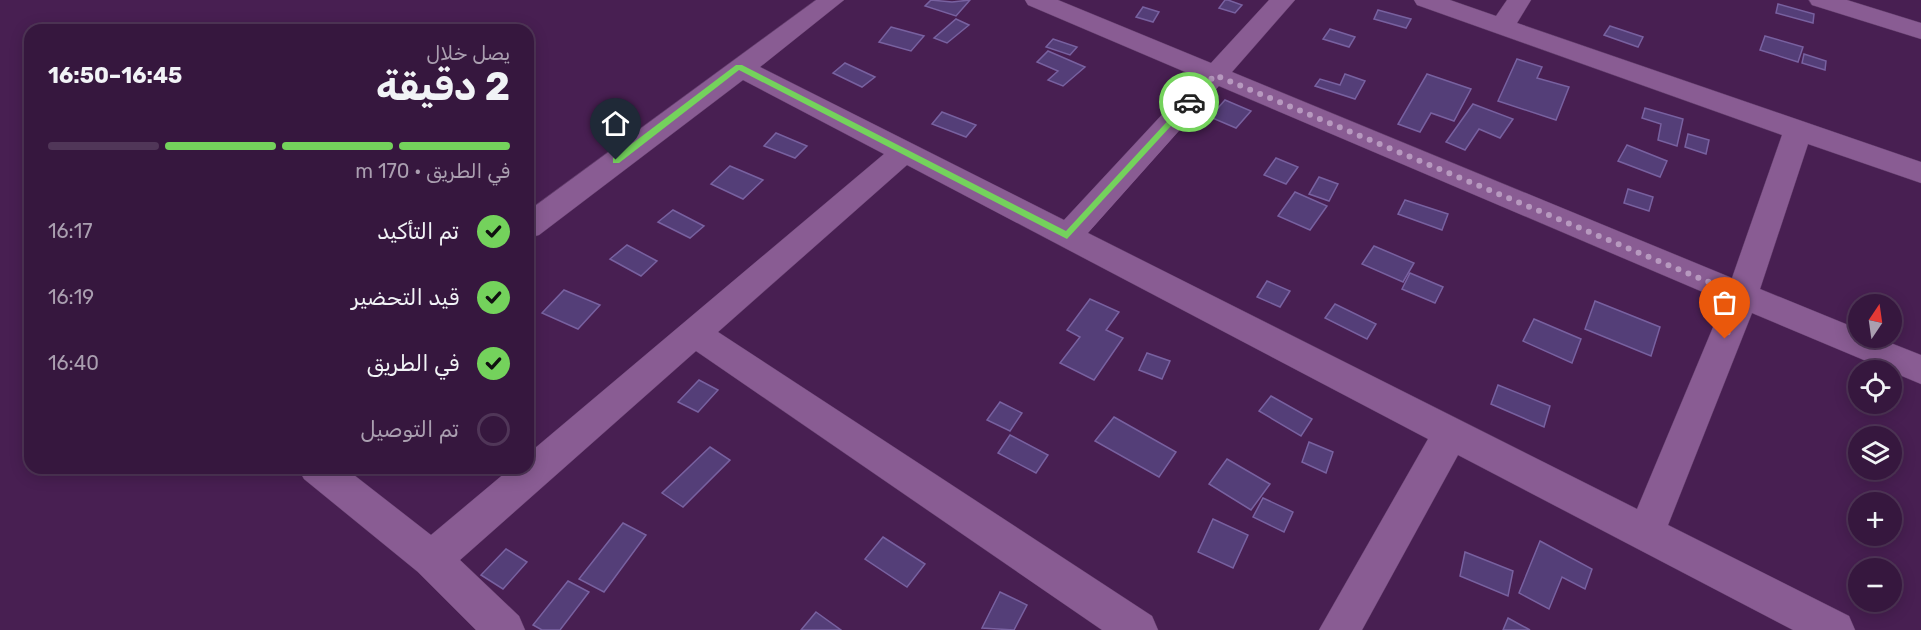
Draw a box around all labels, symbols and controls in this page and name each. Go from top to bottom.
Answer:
text: يصل خلال [426,41,510,65]
text: 16:45–16:50 [48,62,182,89]
text: 2 دقيقة [376,64,510,110]
courier [1159,72,1219,132]
icon: car [1173,86,1206,119]
pin [590,98,641,160]
icon: home [599,107,632,140]
text: في الطريق · 170 m [355,159,510,183]
icon: check [477,215,510,248]
text: تم التأكيد [377,218,459,245]
text: 16:17 [48,219,93,243]
pin [1699,277,1750,339]
icon: check [477,281,510,314]
text: قيد التحضير [351,284,459,311]
text: 16:19 [48,285,94,309]
icon: bag [1708,286,1741,319]
north arrow [1848,294,1902,348]
map controls [1848,294,1902,612]
icon: check [477,347,510,380]
text: في الطريق [367,350,459,377]
text: 16:40 [48,351,99,375]
button: locate [1848,360,1902,414]
text: تم التوصيل [360,416,459,443]
button: layers [1848,426,1902,480]
button: + [1848,492,1902,546]
button: − [1848,558,1902,612]

